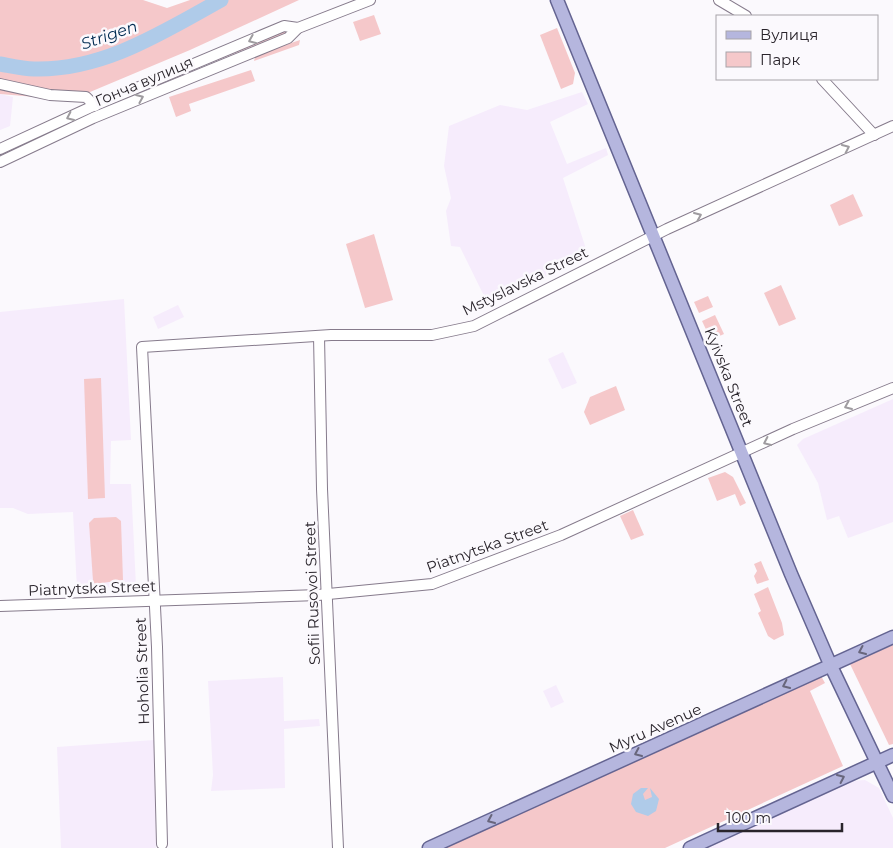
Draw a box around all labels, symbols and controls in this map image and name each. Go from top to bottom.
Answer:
legend [716,15,878,80]
water label: Strigen [78,17,140,53]
text: Вулиця [760,25,818,44]
one-way arrow [248,33,257,44]
text: Парк [760,50,800,69]
street label: Гонча вулиця [92,52,196,110]
one-way arrow [135,94,144,105]
one-way arrow [66,111,75,121]
one-way arrow [841,144,850,154]
one-way arrow [693,211,702,222]
street label: Mstyslavska Street [459,242,591,320]
street label: Kyivska Street [700,325,758,429]
one-way arrow [844,400,853,411]
one-way arrow [763,435,772,446]
street label: Piatnytska Street [424,515,550,577]
street label: Sofii Rusovoi Street [300,521,324,665]
street label: Piatnytska Street [28,576,156,600]
street label: Hoholia Street [131,617,153,725]
one-way arrow [858,644,867,655]
one-way arrow [782,679,791,689]
street label: Myru Avenue [606,699,704,757]
one-way arrow [634,746,643,757]
one-way arrow [836,774,845,785]
scale bar [718,800,842,832]
text: 100 m [726,808,771,827]
one-way arrow [487,814,496,825]

